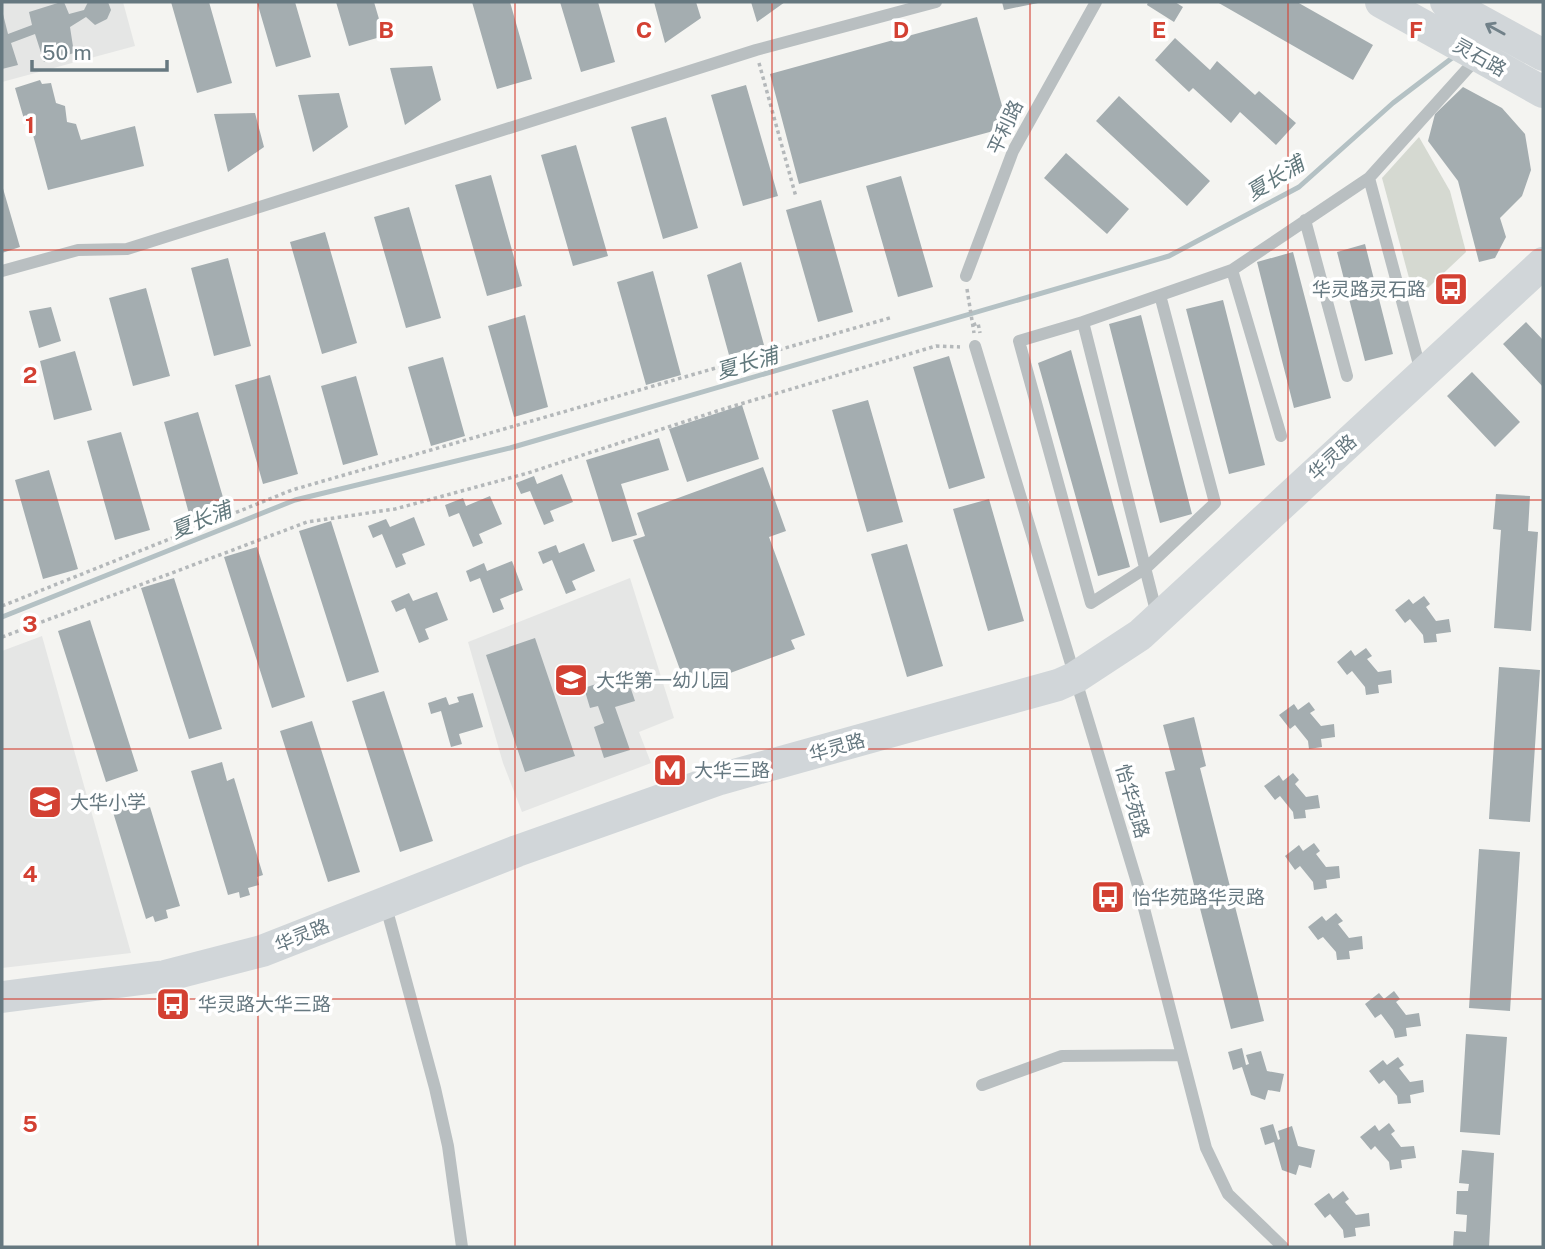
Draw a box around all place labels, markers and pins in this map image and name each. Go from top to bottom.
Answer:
bus stop icon: 华灵路灵石路 [1432,270,1470,308]
place label: 华灵路灵石路 [1312,278,1426,300]
school or university icon: 大华第一幼儿园 [552,661,590,699]
place label: 大华第一幼儿园 [596,669,729,691]
metro station icon: 大华三路 [651,751,689,789]
place label: 大华三路 [694,759,770,781]
school or university icon: 大华小学 [26,783,64,821]
place label: 大华小学 [70,791,146,813]
bus stop icon: 怡华苑路华灵路 [1089,878,1127,916]
place label: 怡华苑路华灵路 [1132,886,1265,908]
bus stop icon: 华灵路大华三路 [154,985,192,1023]
place label: 华灵路大华三路 [198,993,331,1015]

